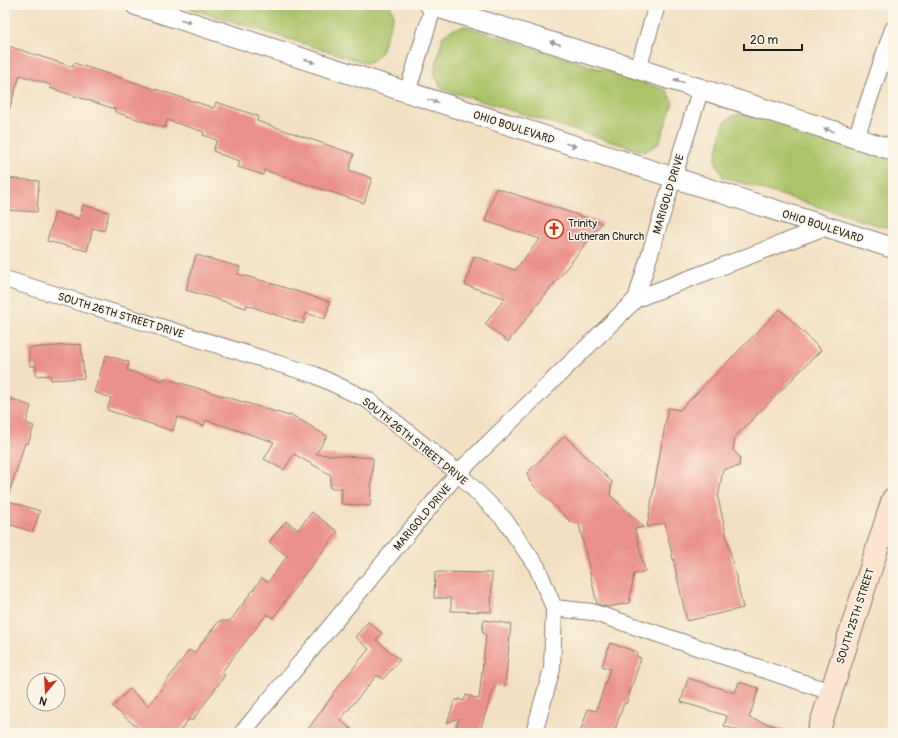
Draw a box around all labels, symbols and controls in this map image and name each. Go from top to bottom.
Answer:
one-way arrow [180,18,192,24]
scale bar [744,26,802,52]
text: 20 m [750,33,779,48]
one-way arrow [548,40,560,46]
one-way arrow [304,59,316,65]
one-way arrow [673,78,685,84]
one-way arrow [428,98,440,104]
street label: OHIO BOULEVARD [471,108,556,147]
one-way arrow [823,126,835,132]
one-way arrow [565,142,577,148]
street label: MARIGOLD DRIVE [650,152,687,236]
street label: OHIO BOULEVARD [780,207,865,246]
place label: Trinity Lutheran Church [568,217,644,243]
church icon: Trinity Lutheran Church [543,218,565,240]
street label: SOUTH 26TH STREET DRIVE [56,290,186,341]
street label: SOUTH 26TH STREET DRIVE [359,395,470,488]
street label: MARIGOLD DRIVE [391,481,454,553]
street label: SOUTH 25TH STREET [834,567,877,666]
north arrow [26,672,66,712]
text: N [37,694,49,708]

